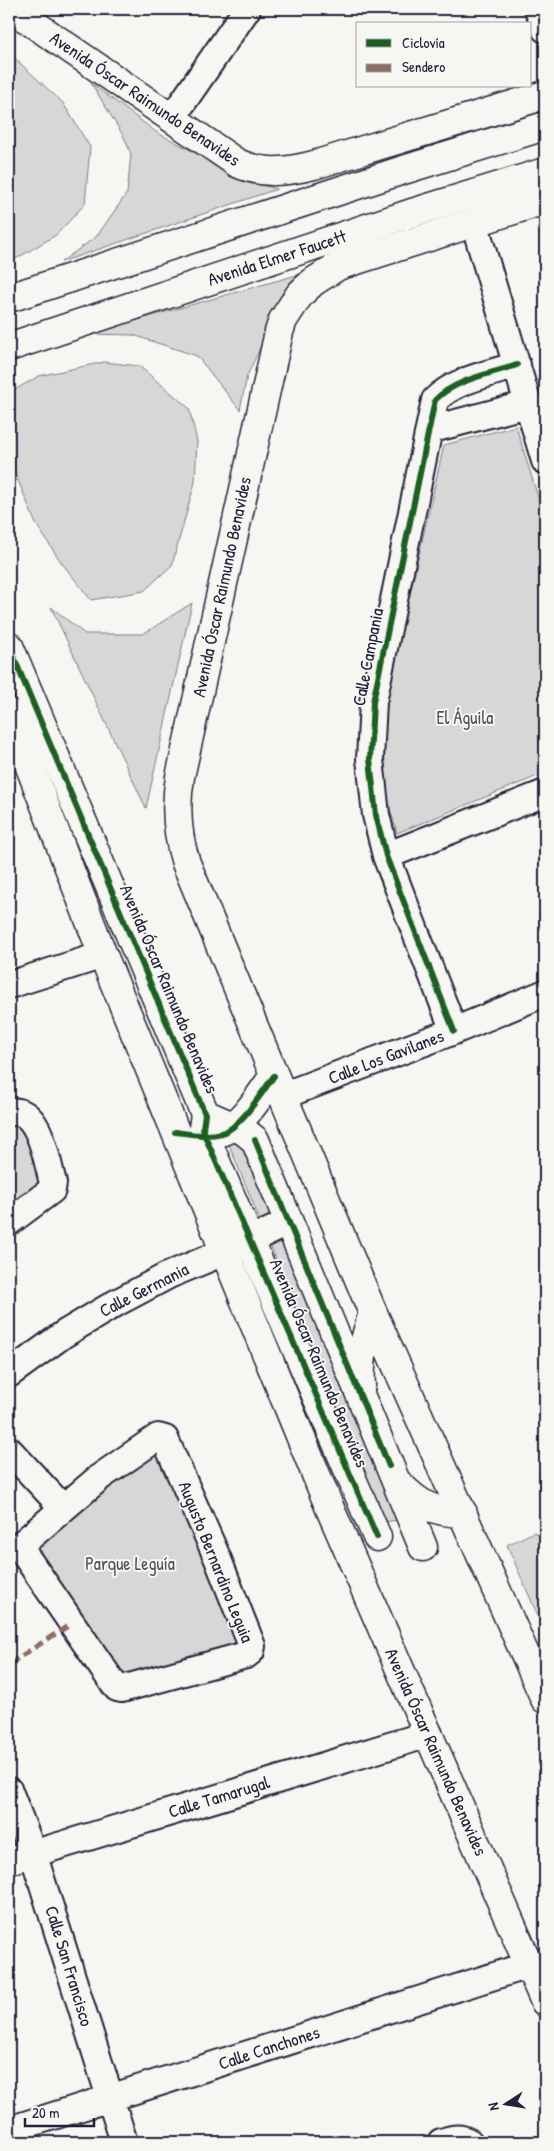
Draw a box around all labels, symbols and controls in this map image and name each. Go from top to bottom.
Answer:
legend [356,22,532,88]
street label: Avenida Óscar Raimundo Benavides [45,25,245,172]
text: Ciclovía [402,32,445,53]
text: Sendero [402,56,445,77]
street label: Avenida Elmer Faucett [204,223,350,292]
street label: Avenida Óscar Raimundo Benavides [186,474,257,699]
street label: Calle Campania [346,606,389,708]
park label: El Águila [437,705,493,730]
street label: Avenida Óscar Raimundo Benavides [114,881,225,1097]
street label: Calle Los Gavilanes [324,1023,447,1090]
street label: Avenida Óscar Raimundo Benavides [264,1255,375,1471]
street label: Calle Germania [95,1256,193,1323]
street label: Augusto Bernardino Leguia [173,1477,260,1646]
park label: Parque Leguía [85,1551,175,1576]
street label: Avenida Óscar Raimundo Benavides [379,1644,494,1860]
street label: Calle Tamarugal [165,1769,273,1824]
street label: Calle San Francisco [39,1903,100,2029]
street label: Calle Canchones [215,2019,323,2076]
north arrow [482,2078,532,2128]
scale bar [25,2096,94,2128]
text: N [483,2101,503,2112]
text: 20 m [32,2102,59,2123]

